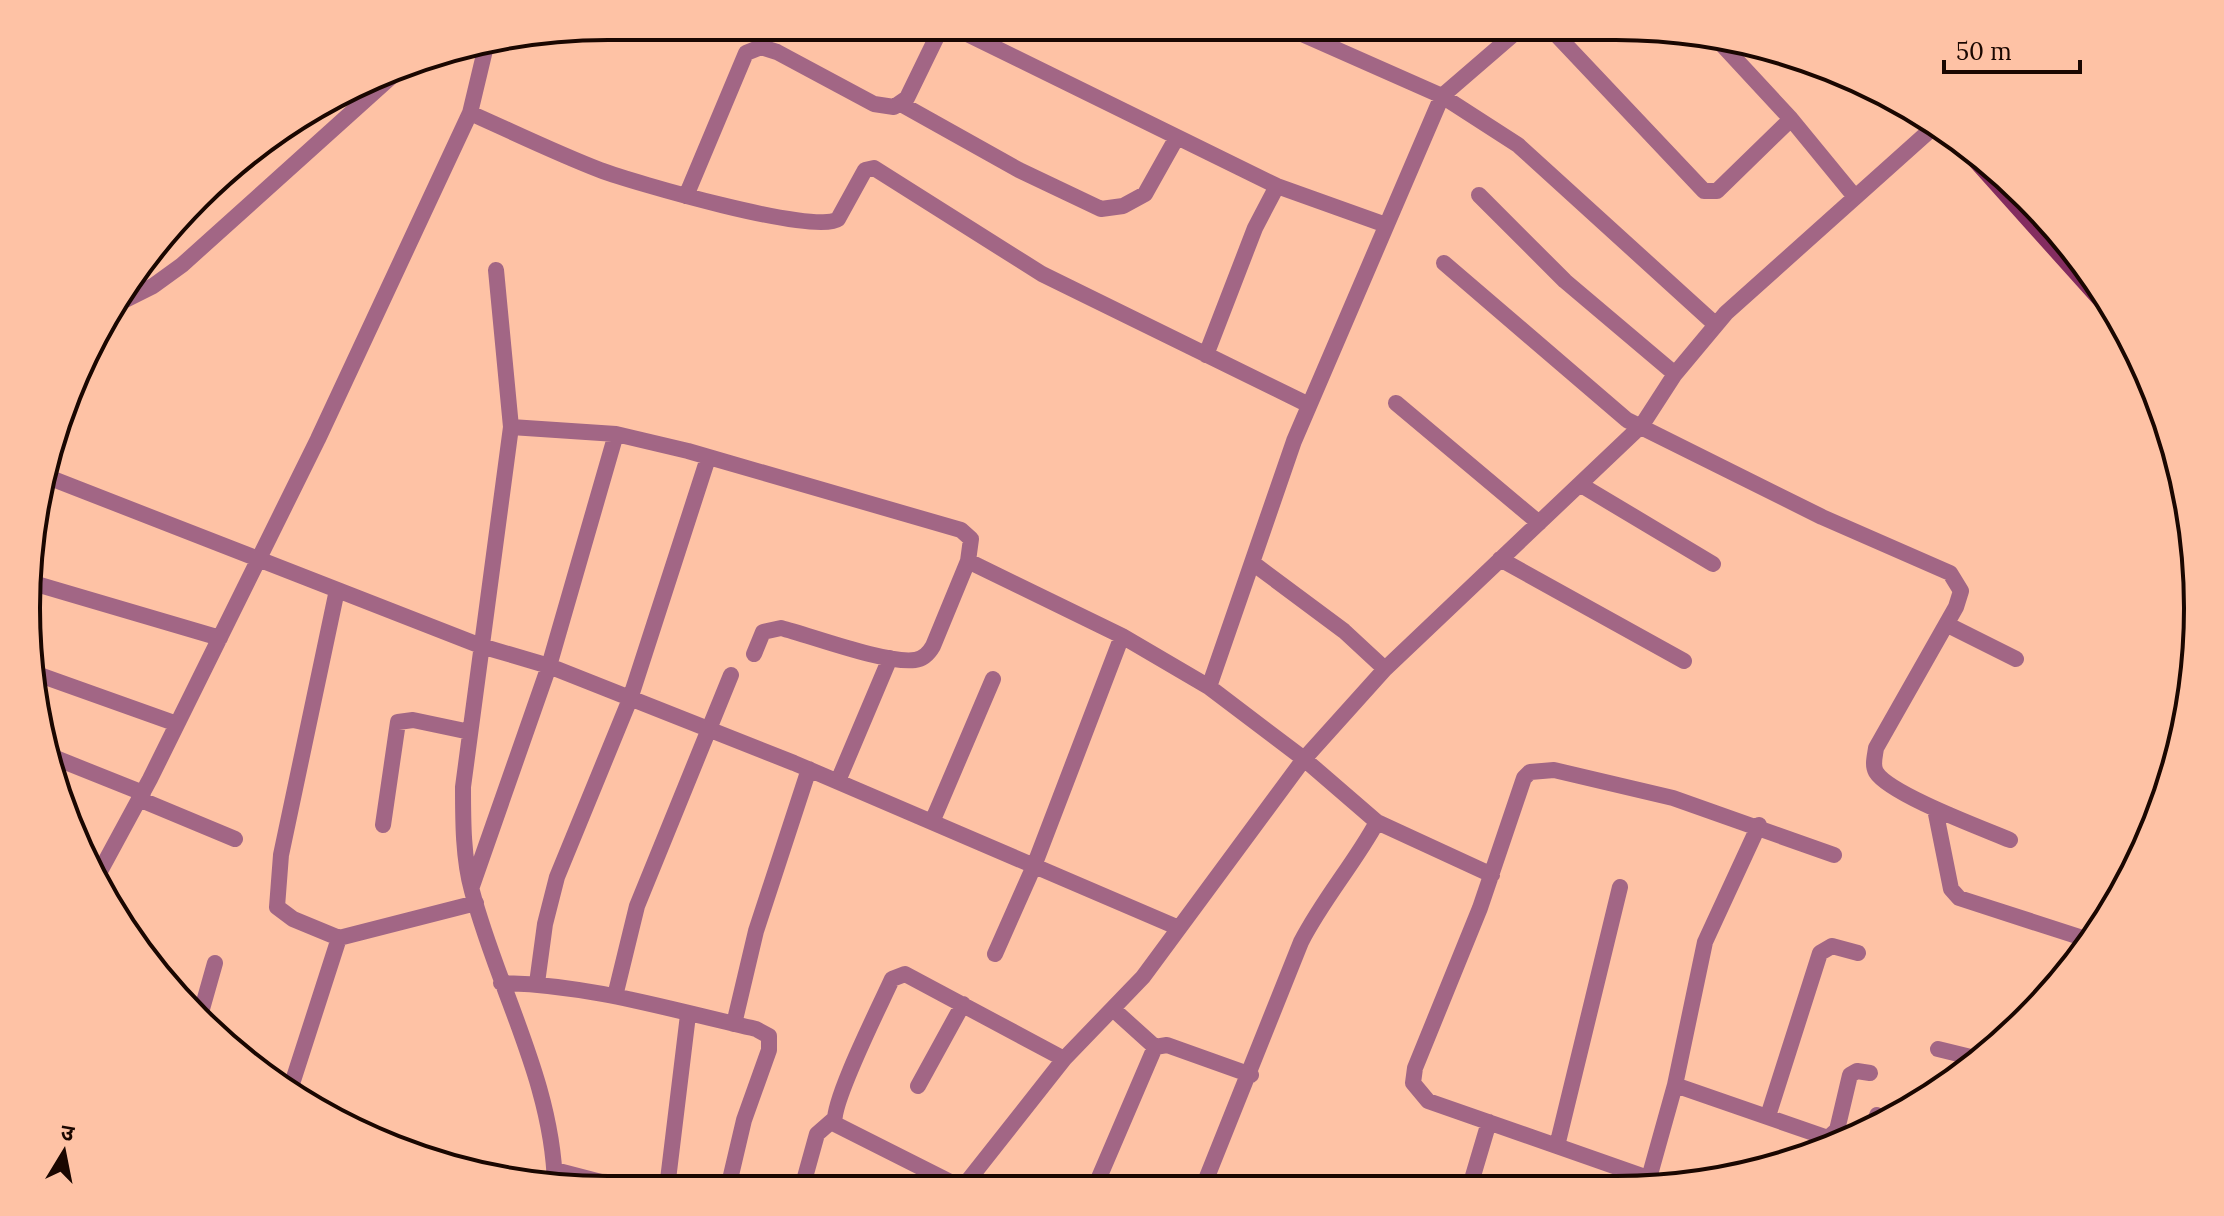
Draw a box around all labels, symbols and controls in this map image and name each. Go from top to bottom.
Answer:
scale bar [1944,24,2080,74]
text: 50 m [1956,36,2012,67]
north arrow [24,1112,104,1192]
text: उ [59,1117,77,1147]

